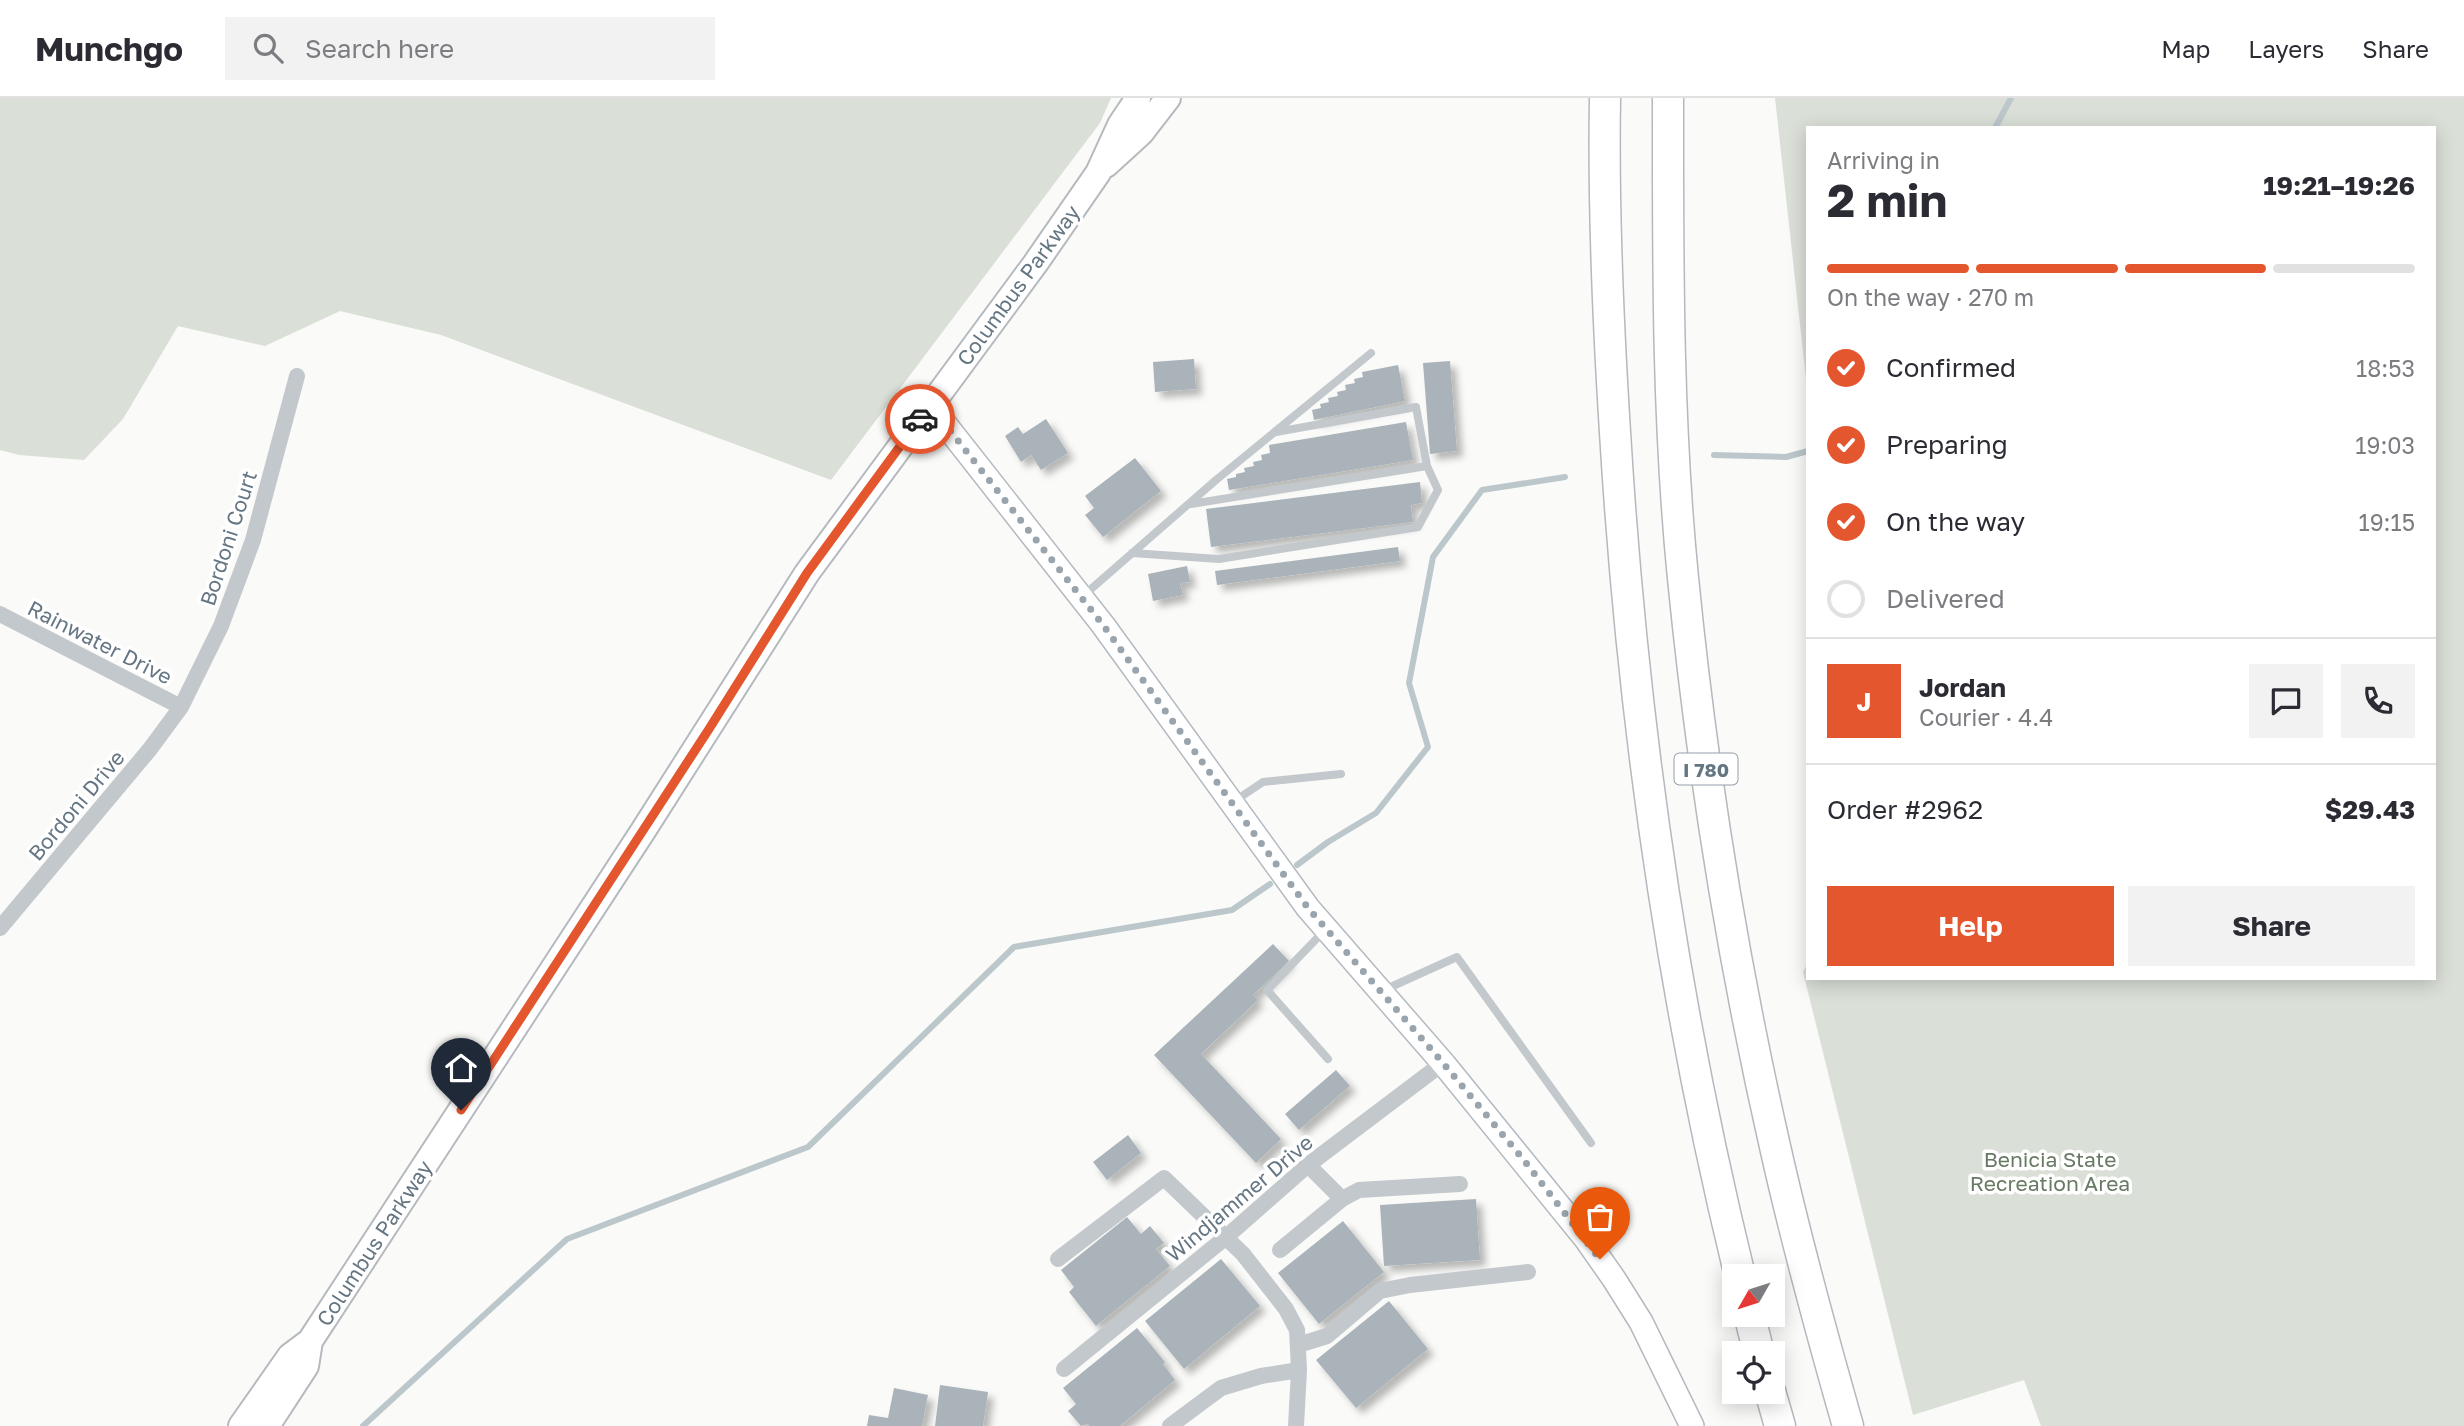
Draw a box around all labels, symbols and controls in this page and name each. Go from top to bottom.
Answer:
search box [225,17,715,80]
text: Munchgo [35,29,183,68]
icon: search [249,29,287,67]
text: Search here [305,33,454,64]
text: Map [2161,34,2210,63]
text: Layers [2248,34,2324,63]
text: Share [2362,34,2429,63]
text: Arriving in [1827,146,1940,174]
text: 19:21–19:26 [2263,170,2415,201]
text: 2 min [1827,172,1947,227]
street label: Columbus Parkway [951,199,1085,370]
text: On the way · 270 m [1827,283,2034,311]
icon: check [1827,349,1865,387]
text: Confirmed [1886,352,2016,383]
text: 18:53 [2356,354,2415,382]
courier [885,384,955,454]
icon: car [901,400,939,438]
icon: check [1827,426,1865,464]
text: Preparing [1886,429,2008,460]
text: 19:03 [2355,431,2415,459]
street label: Bordoni Court [194,467,262,609]
icon: check [1827,503,1865,541]
text: On the way [1886,506,2025,537]
text: 19:15 [2359,508,2415,536]
text: Delivered [1886,583,2005,614]
street label: Rainwater Drive [23,594,177,690]
button: chat [2249,664,2323,738]
button: phone [2341,664,2415,738]
text: Jordan [1919,672,2006,703]
text: J [1857,686,1871,717]
text: Courier · 4.4 [1919,703,2053,731]
street label: Bordoni Drive [22,745,130,865]
road number: I 780 [1674,754,1738,784]
text: Order #2962 [1827,794,1983,825]
text: $29.43 [2325,794,2415,825]
button: Help [1827,886,2114,966]
button: Share [2128,886,2415,966]
pin [431,1038,491,1110]
icon: home [442,1049,480,1087]
street label: Windjammer Drive [1160,1129,1318,1267]
park label: Benicia State Recreation Area [1970,1146,2130,1196]
street label: Columbus Parkway [311,1155,437,1331]
pin [1570,1187,1630,1259]
icon: bag [1581,1198,1619,1236]
north arrow [1722,1264,1785,1326]
map controls [1722,1264,1785,1404]
button: locate [1722,1341,1785,1404]

